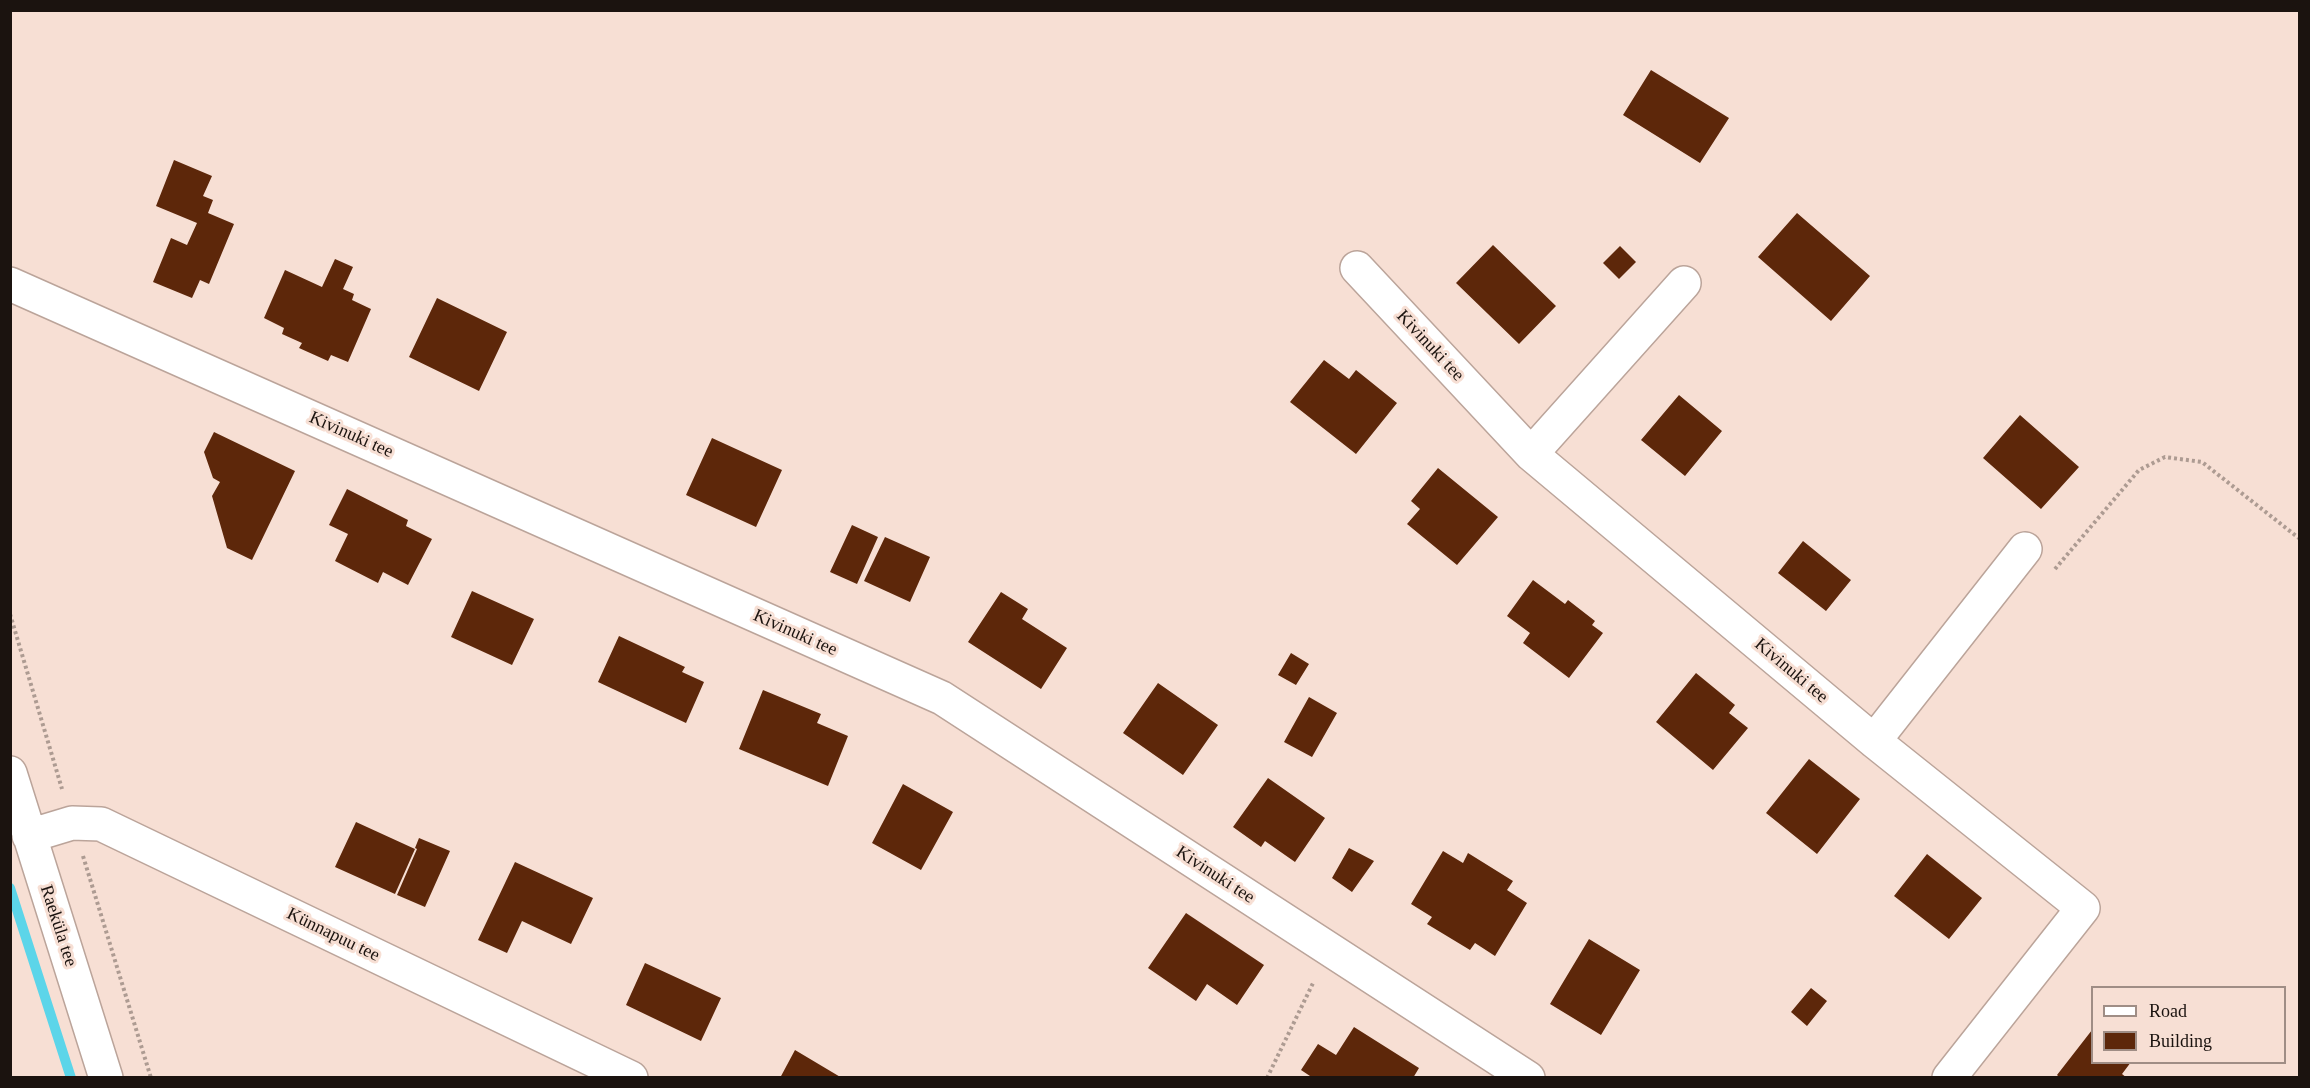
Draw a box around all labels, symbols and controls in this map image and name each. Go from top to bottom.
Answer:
street label: Kivinuki tee [1392,306,1468,386]
street label: Kivinuki tee [306,407,396,463]
street label: Kivinuki tee [750,605,840,661]
street label: Kivinuki tee [1750,634,1832,708]
street label: Kivinuki tee [1172,842,1258,908]
street label: Raeküla tee [35,883,81,969]
street label: Künnapuu tee [283,903,383,967]
legend [2091,986,2286,1064]
text: Road [2149,1001,2187,1021]
text: Building [2149,1031,2212,1051]

